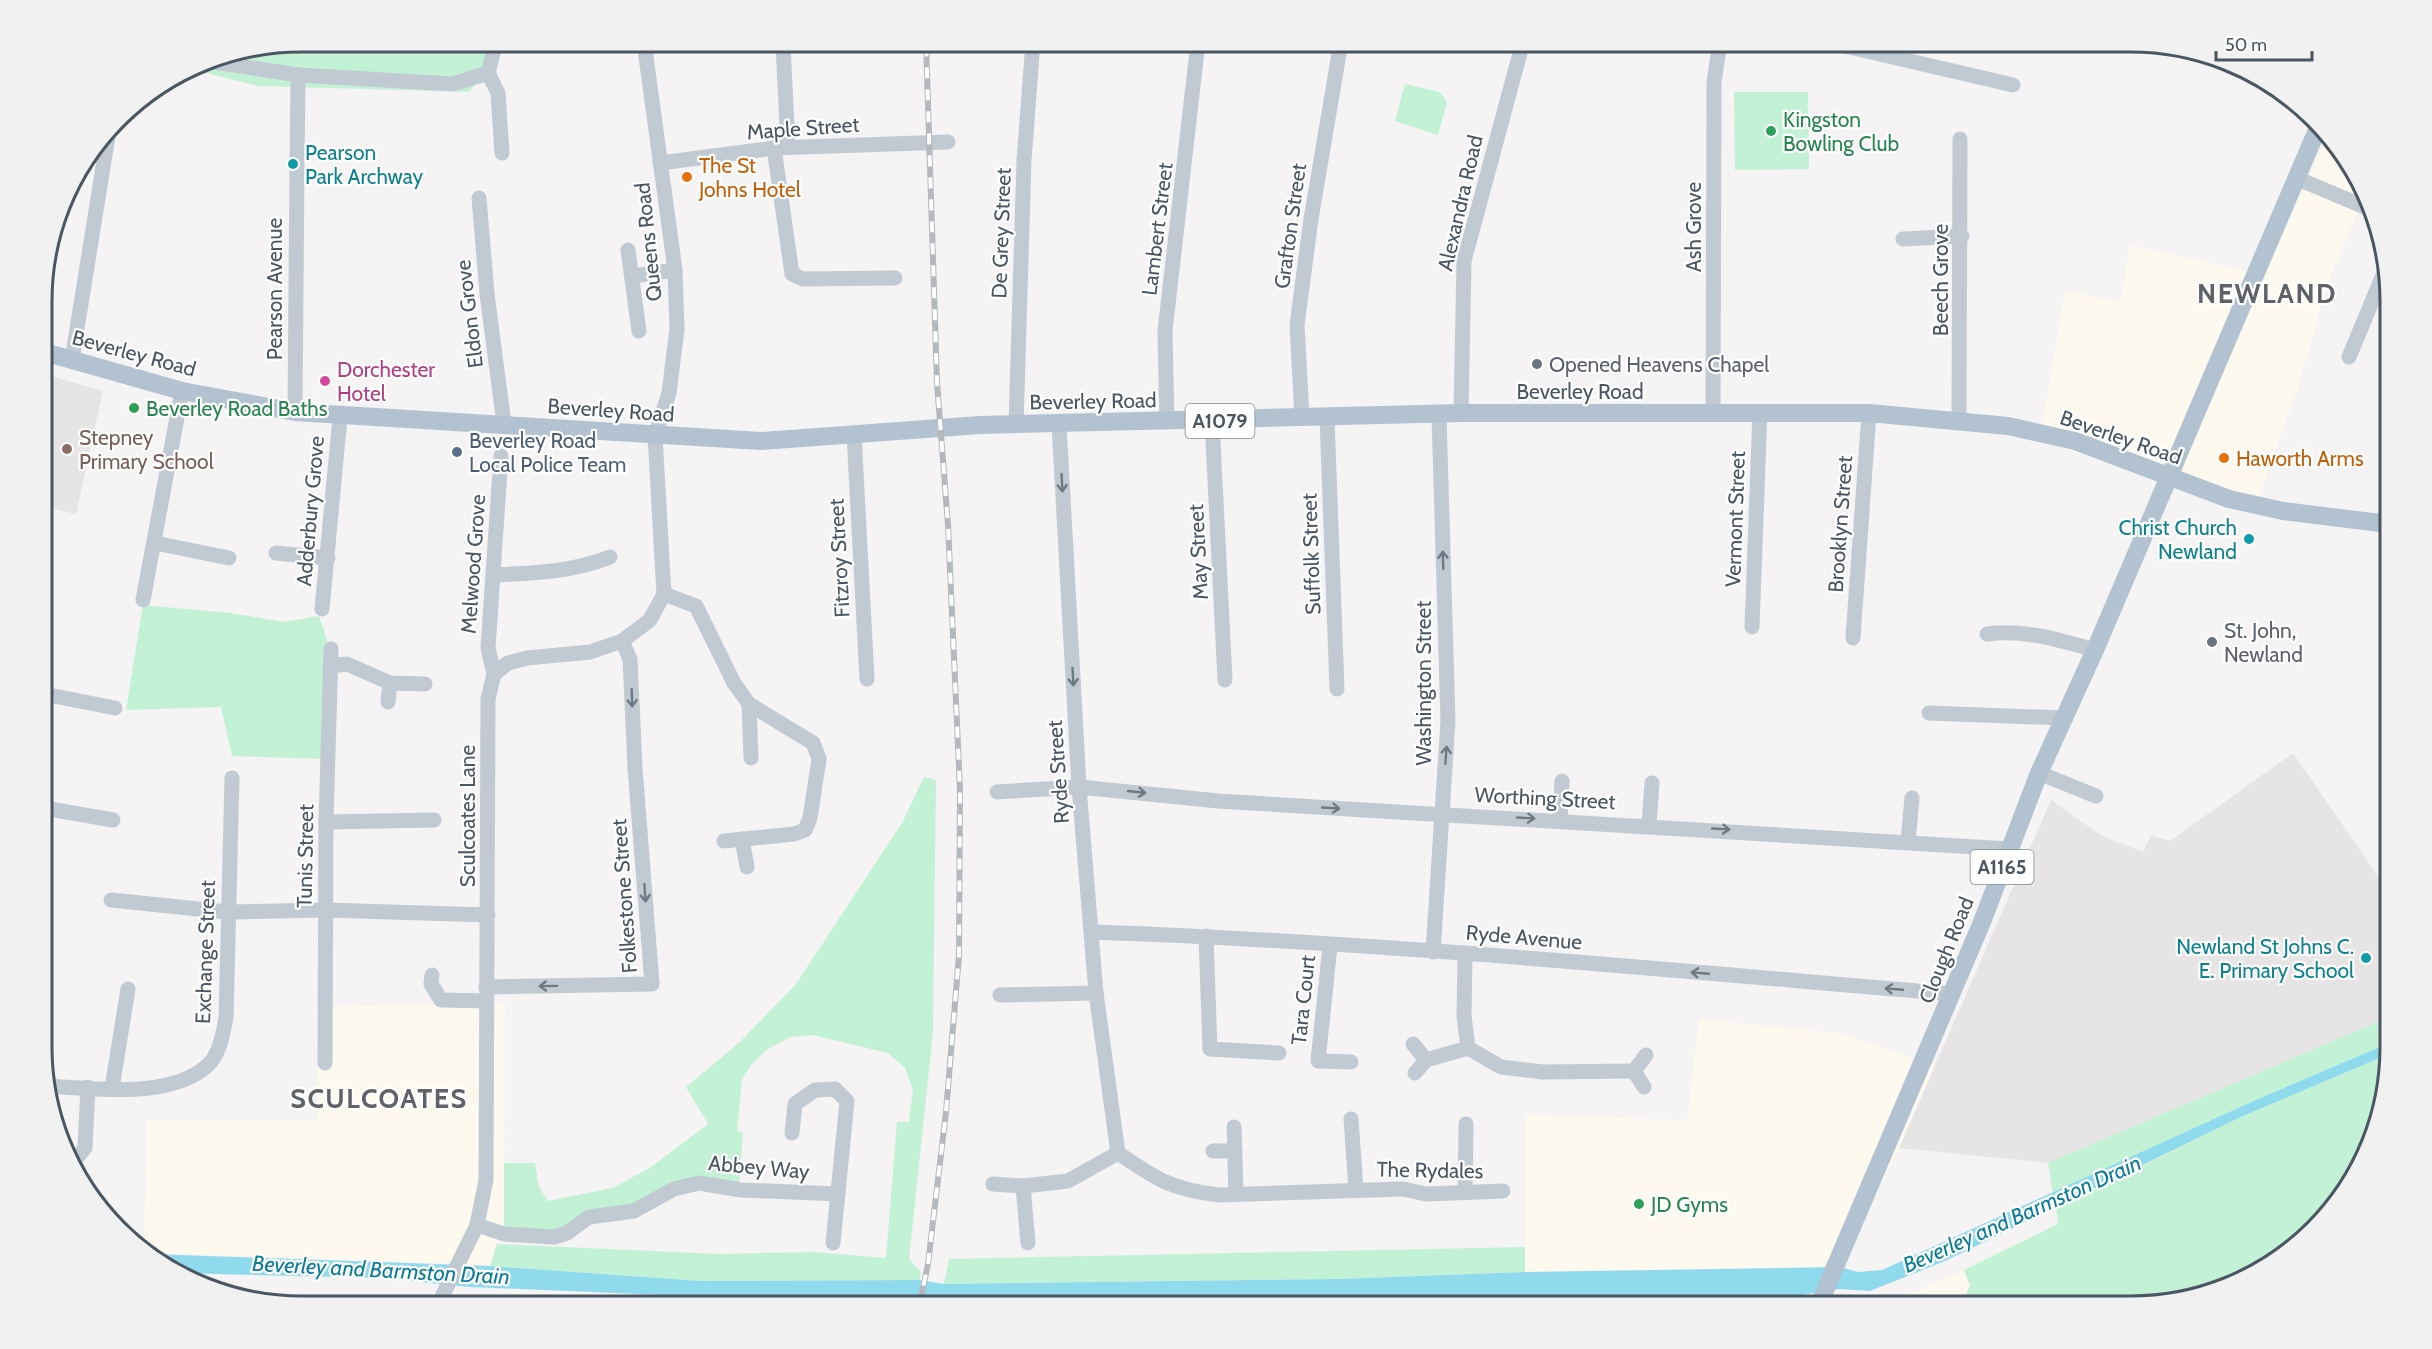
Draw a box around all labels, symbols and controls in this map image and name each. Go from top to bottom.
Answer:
scale bar [2216,24,2312,62]
text: 50 m [2225,34,2267,56]
place label: Kingston Bowling Club [1783,107,1899,156]
street label: Maple Street [746,112,860,144]
marker: Kingston Bowling Club [1764,124,1778,138]
street label: Alexandra Road [1432,133,1488,273]
place label: Pearson Park Archway [305,140,423,189]
place label: The St Johns Hotel [698,153,801,202]
marker: Pearson Park Archway [286,157,300,171]
street label: Lambert Street [1136,161,1178,297]
street label: Grafton Street [1269,162,1311,290]
street label: De Grey Street [986,167,1016,299]
marker: The St Johns Hotel [680,170,694,184]
street label: Queens Road [629,181,667,303]
street label: Ash Grove [1681,182,1706,272]
street label: Pearson Avenue [262,218,287,360]
street label: Beech Grove [1928,224,1953,336]
street label: Eldon Grove [450,258,488,370]
district label: NEWLAND [2197,277,2337,310]
street label: Beverley Road [69,324,199,382]
place label: Opened Heavens Chapel [1549,352,1769,377]
place label: Dorchester Hotel [337,357,435,406]
marker: Opened Heavens Chapel [1530,357,1544,371]
marker: Dorchester Hotel [318,374,332,388]
street label: Beverley Road [1516,379,1644,404]
street label: Beverley Road [1029,387,1157,415]
street label: Beverley Road [547,393,675,427]
place label: Beverley Road Baths [146,396,328,421]
marker: Beverley Road Baths [127,401,141,415]
road number: A1079 [1186,404,1254,438]
street label: Beverley Road [2057,404,2185,470]
place label: Stepney Primary School [79,425,214,474]
place label: Beverley Road Local Police Team [469,428,627,477]
street label: Adderbury Grove [291,435,329,587]
marker: Stepney Primary School [60,442,74,456]
marker: Beverley Road Local Police Team [450,445,464,459]
place label: Haworth Arms [2236,446,2364,471]
street label: Vermont Street [1720,450,1750,588]
marker: Haworth Arms [2217,451,2231,465]
street label: Brooklyn Street [1823,455,1857,593]
one-way arrow [1057,472,1068,492]
street label: Melwood Grove [456,493,490,635]
street label: Suffolk Street [1296,493,1326,615]
street label: Fitzroy Street [823,498,855,618]
street label: May Street [1183,503,1213,601]
place label: Christ Church Newland [2118,515,2237,564]
marker: Christ Church Newland [2242,532,2256,546]
one-way arrow [1438,550,1449,570]
street label: Washington Street [1411,601,1436,765]
place label: St. John, Newland [2224,618,2303,667]
marker: St. John, Newland [2205,635,2219,649]
one-way arrow [1067,667,1078,687]
one-way arrow [626,688,638,708]
street label: Ryde Street [1042,719,1074,825]
street label: Sculcoates Lane [455,744,480,887]
one-way arrow [1441,745,1452,765]
street label: Worthing Street [1474,782,1616,814]
one-way arrow [1126,787,1146,798]
one-way arrow [1321,803,1341,814]
street label: Tunis Street [292,804,318,908]
one-way arrow [1516,813,1536,824]
street label: Folkestone Street [606,818,642,974]
one-way arrow [1710,824,1730,835]
road number: A1165 [1970,850,2034,884]
street label: Exchange Street [190,880,220,1024]
one-way arrow [639,882,650,902]
street label: Clough Road [1913,893,1979,1007]
street label: Ryde Avenue [1465,919,1583,955]
place label: Newland St Johns C. E. Primary School [2176,934,2354,983]
marker: Newland St Johns C. E. Primary School [2359,951,2373,965]
street label: Tara Court [1286,954,1320,1046]
one-way arrow [1690,967,1710,978]
one-way arrow [538,980,558,991]
one-way arrow [1885,983,1905,994]
district label: SCULCOATES [290,1082,468,1115]
water label: Beverley and Barmston Drain [1899,1149,2145,1279]
street label: Abbey Way [707,1150,811,1184]
street label: The Rydales [1376,1157,1484,1183]
place label: JD Gyms [1650,1192,1728,1217]
marker: JD Gyms [1632,1197,1646,1211]
water label: Beverley and Barmston Drain [252,1250,510,1290]

